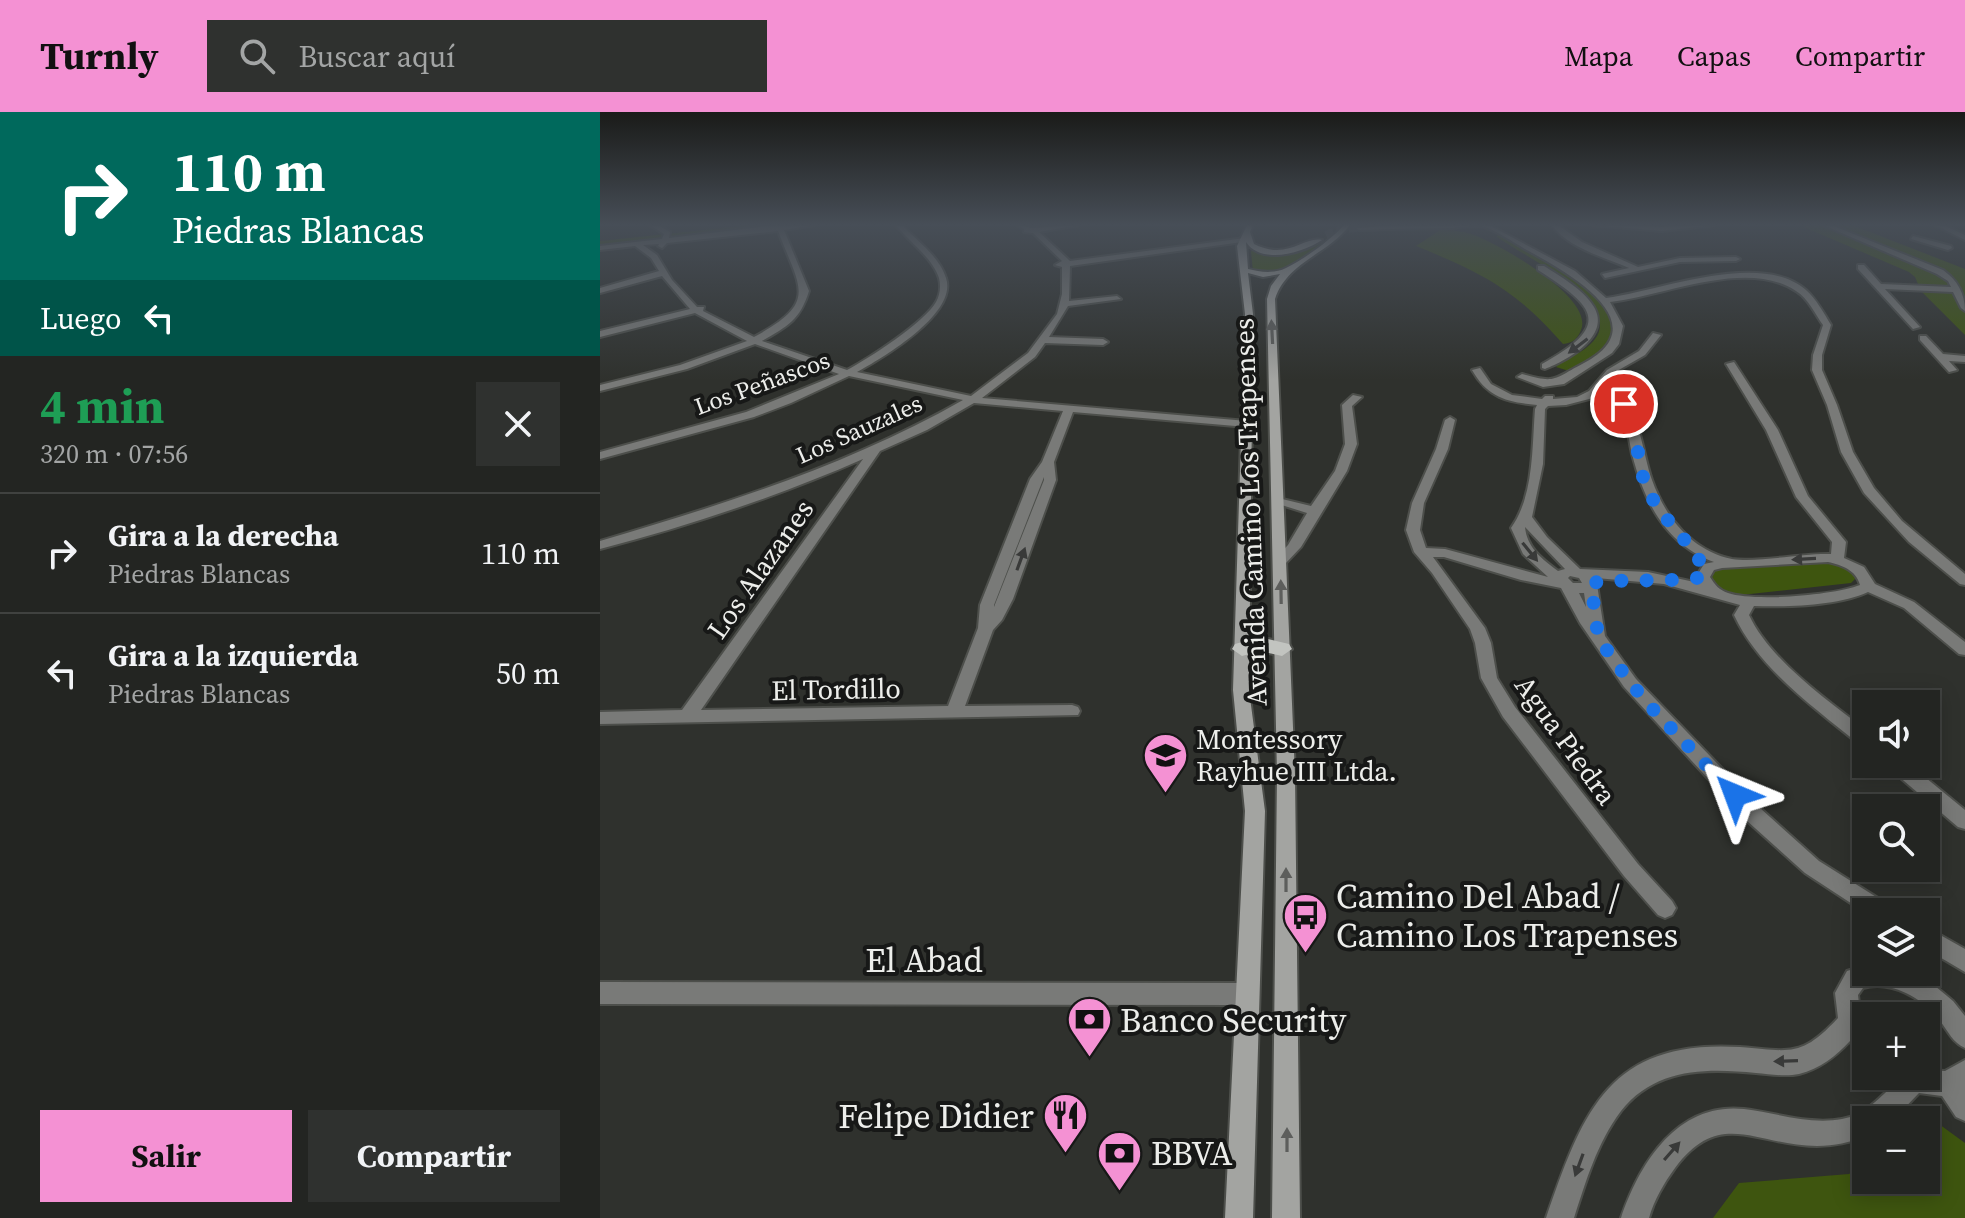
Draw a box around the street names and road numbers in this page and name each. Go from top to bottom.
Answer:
street label: Avenida Camino Los Trapenses [1224,317,1276,707]
street label: Los Peñascos [690,343,834,423]
street label: Los Sauzales [791,386,927,472]
street label: Los Alazanes [698,492,822,646]
street label: Agua Piedra [1506,668,1626,813]
street label: El Tordillo [771,669,901,709]
street label: El Abad [865,937,983,983]

